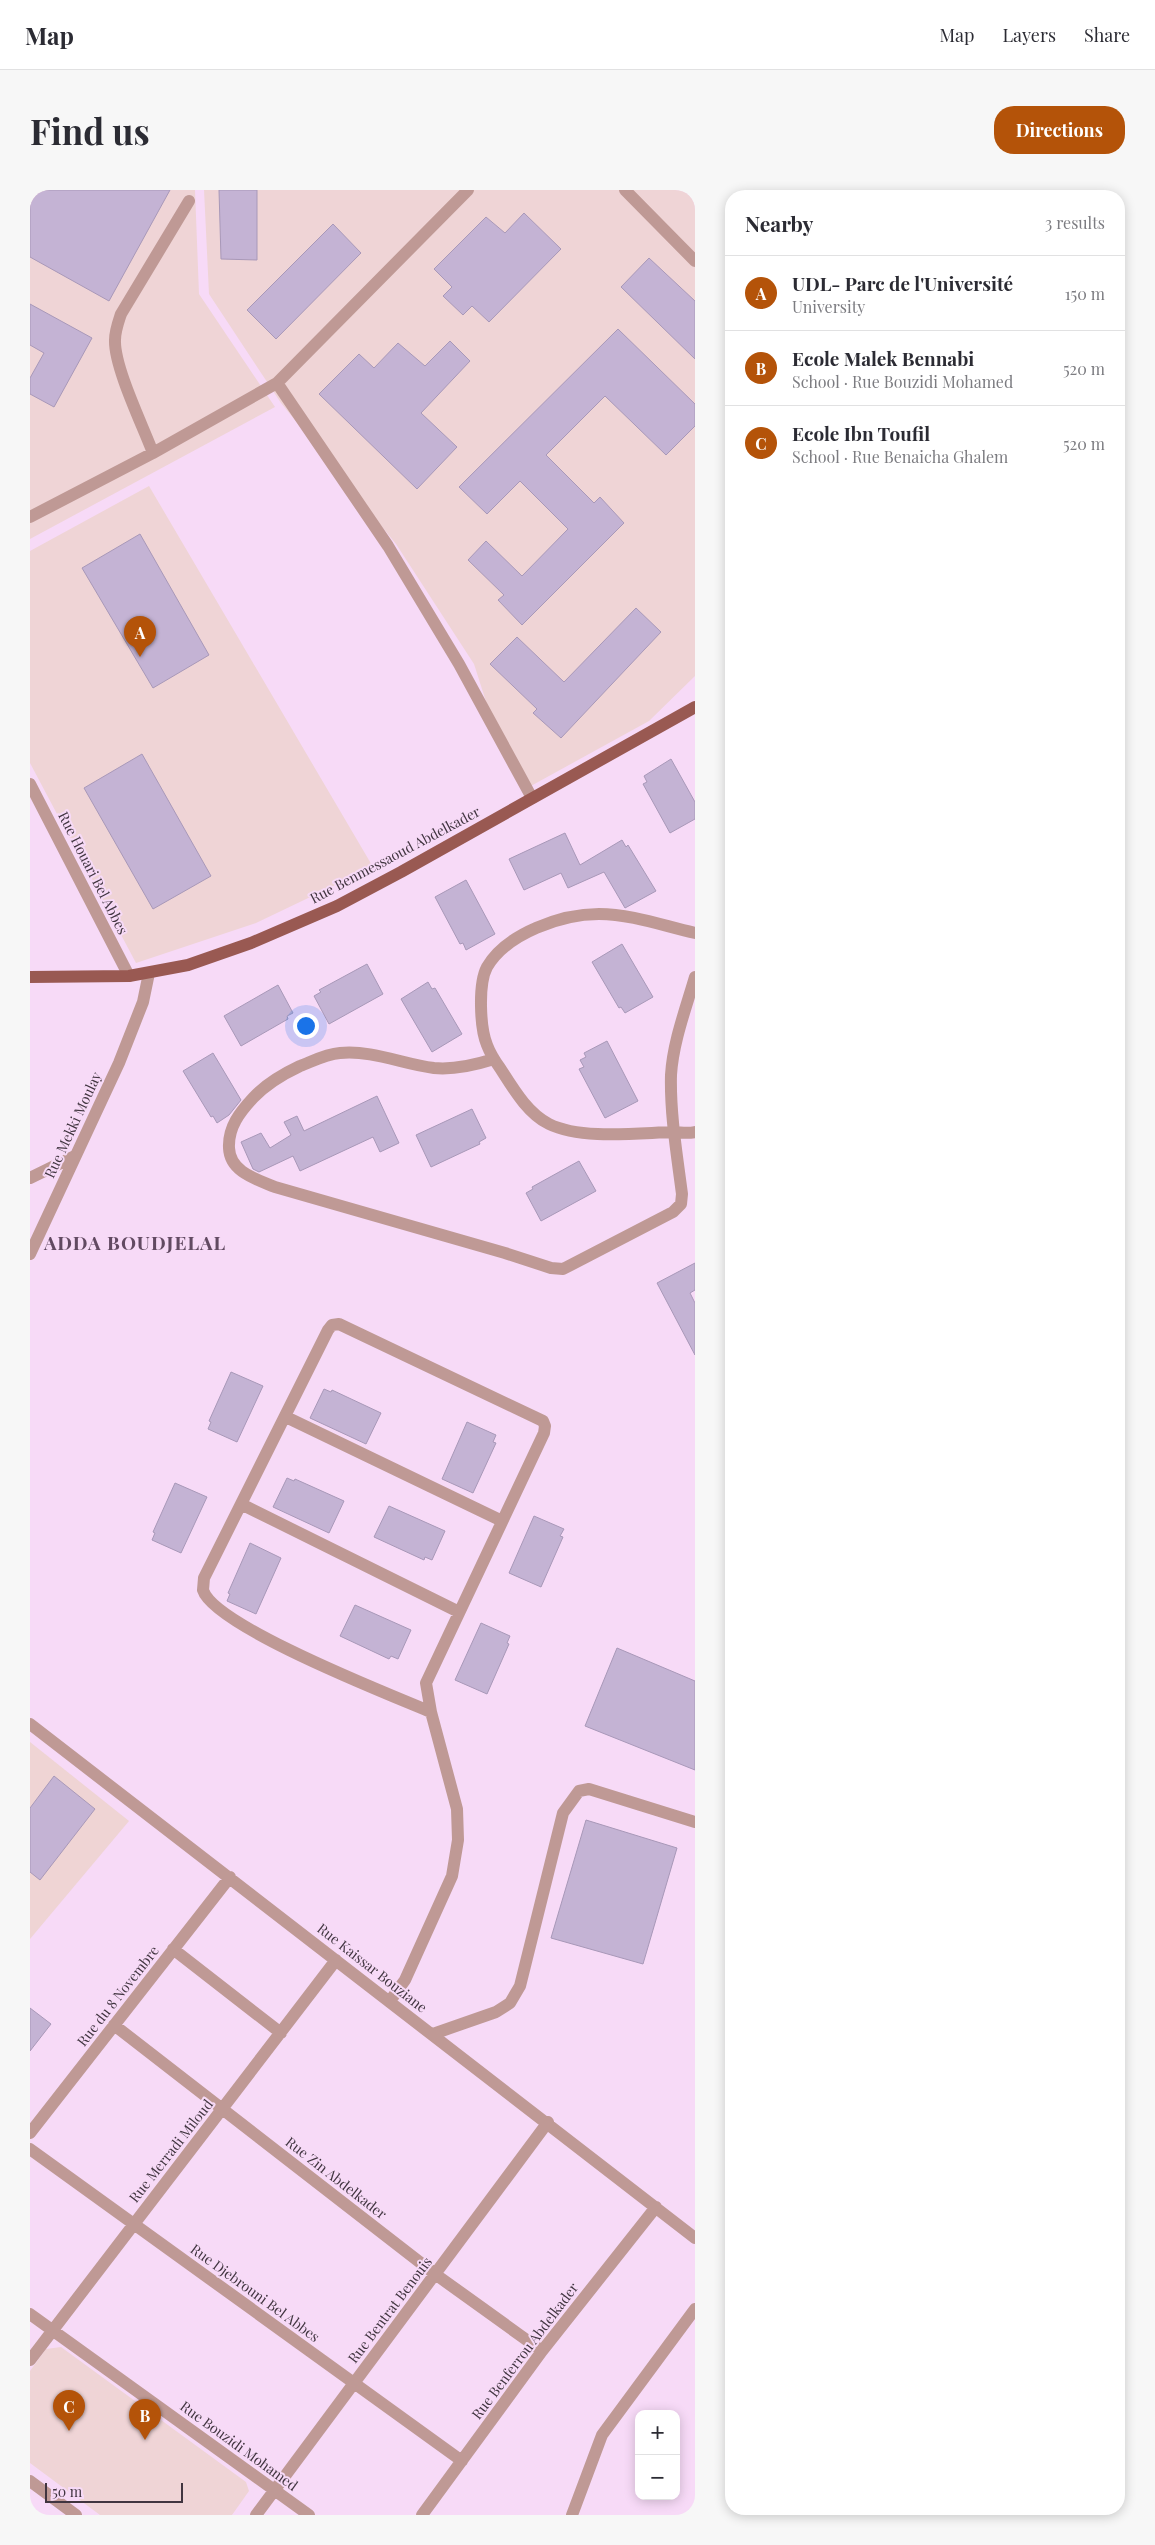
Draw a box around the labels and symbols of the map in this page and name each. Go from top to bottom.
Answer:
pin: A [124,616,156,657]
street label: Rue Benmessaoud Abdelkader [307,801,484,908]
street label: Rue Houari Bel Abbes [54,808,133,937]
your location [293,1013,319,1039]
street label: Rue Mekki Moulay [40,1069,105,1181]
district label: ADDA BOUDJELAL [43,1229,226,1255]
street label: Rue Kaissar Bouziane [313,1919,431,2017]
street label: Rue du 8 Novembre [72,1942,163,2050]
street label: Rue Merradi Miloud [124,2095,217,2206]
street label: Rue Zin Abdelkader [282,2132,391,2224]
street label: Rue Djebrouni Bel Abbes [187,2239,324,2346]
street label: Rue Bentrat Benouis [343,2253,436,2367]
street label: Rue Benferrou Abdelkader [467,2278,583,2423]
pin: C [53,2390,85,2431]
street label: Rue Bouzidi Mohamed [177,2396,302,2495]
pin: B [129,2399,161,2440]
scale bar [45,2480,182,2503]

